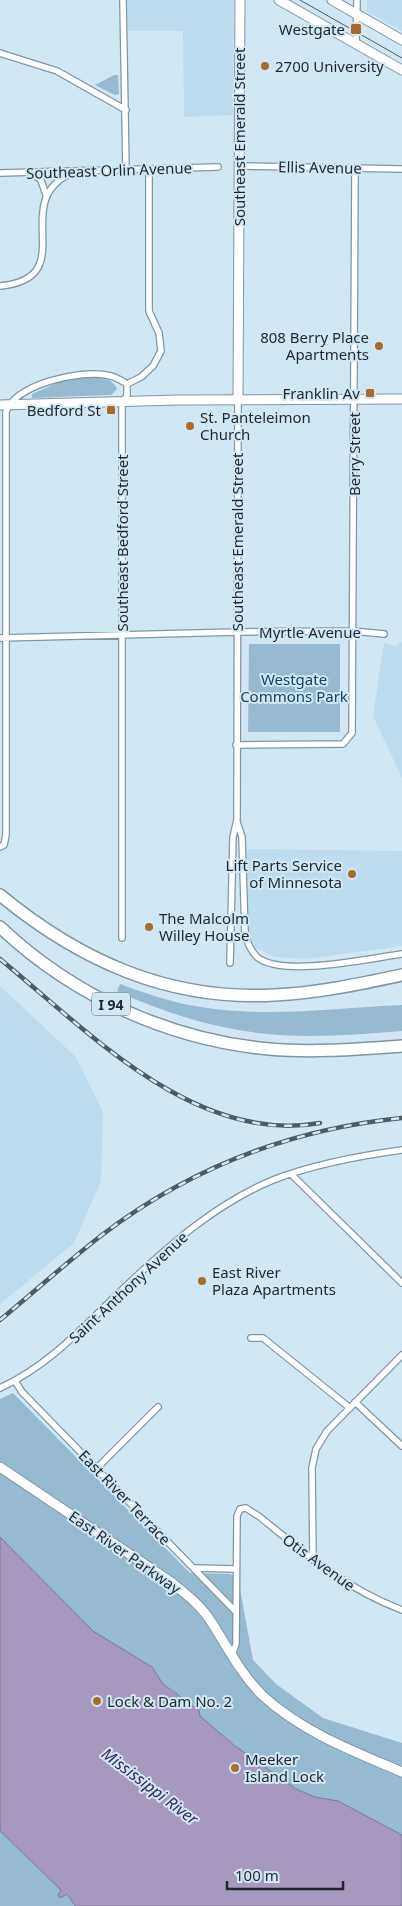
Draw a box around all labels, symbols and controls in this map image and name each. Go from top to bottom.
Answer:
place label: Westgate [279,19,345,39]
marker: Westgate [349,22,363,36]
street label: Southeast Emerald Street [229,47,249,226]
place label: 2700 University [275,56,384,76]
marker: 2700 University [259,60,271,72]
street label: Ellis Avenue [278,156,362,178]
street label: Southeast Orlin Avenue [26,157,192,183]
place label: 808 Berry Place Apartments [260,327,369,364]
marker: 808 Berry Place Apartments [373,340,385,352]
place label: Franklin Av [283,383,360,403]
marker: Franklin Av [364,387,376,399]
place label: Bedford St [27,400,102,420]
marker: Bedford St [105,404,117,416]
place label: St. Panteleimon Church [200,407,311,444]
street label: Berry Street [344,411,364,496]
marker: St. Panteleimon Church [184,420,196,432]
street label: Southeast Emerald Street [227,452,247,631]
street label: Southeast Bedford Street [112,454,132,632]
street label: Myrtle Avenue [259,622,361,642]
park label: Westgate Commons Park [240,669,348,706]
place label: Lift Parts Service of Minnesota [226,855,342,892]
marker: Lift Parts Service of Minnesota [346,868,358,880]
place label: The Malcolm Willey House [159,908,249,945]
marker: The Malcolm Willey House [143,921,155,933]
road number: I 94 [92,992,130,1016]
street label: Saint Anthony Avenue [64,1227,192,1347]
place label: East River Plaza Apartments [212,1262,336,1299]
marker: East River Plaza Apartments [196,1275,208,1287]
street label: East River Terrace [75,1445,175,1549]
street label: East River Parkway [65,1506,185,1598]
street label: Otis Avenue [279,1529,359,1595]
place label: Lock & Dam No. 2 [107,1691,232,1711]
marker: Lock & Dam No. 2 [91,1695,103,1707]
water label: Mississippi River [97,1742,203,1830]
place label: Meeker Island Lock [245,1749,324,1786]
marker: Meeker Island Lock [229,1762,241,1774]
scale bar [227,1858,343,1890]
text: 100 m [235,1865,279,1885]

